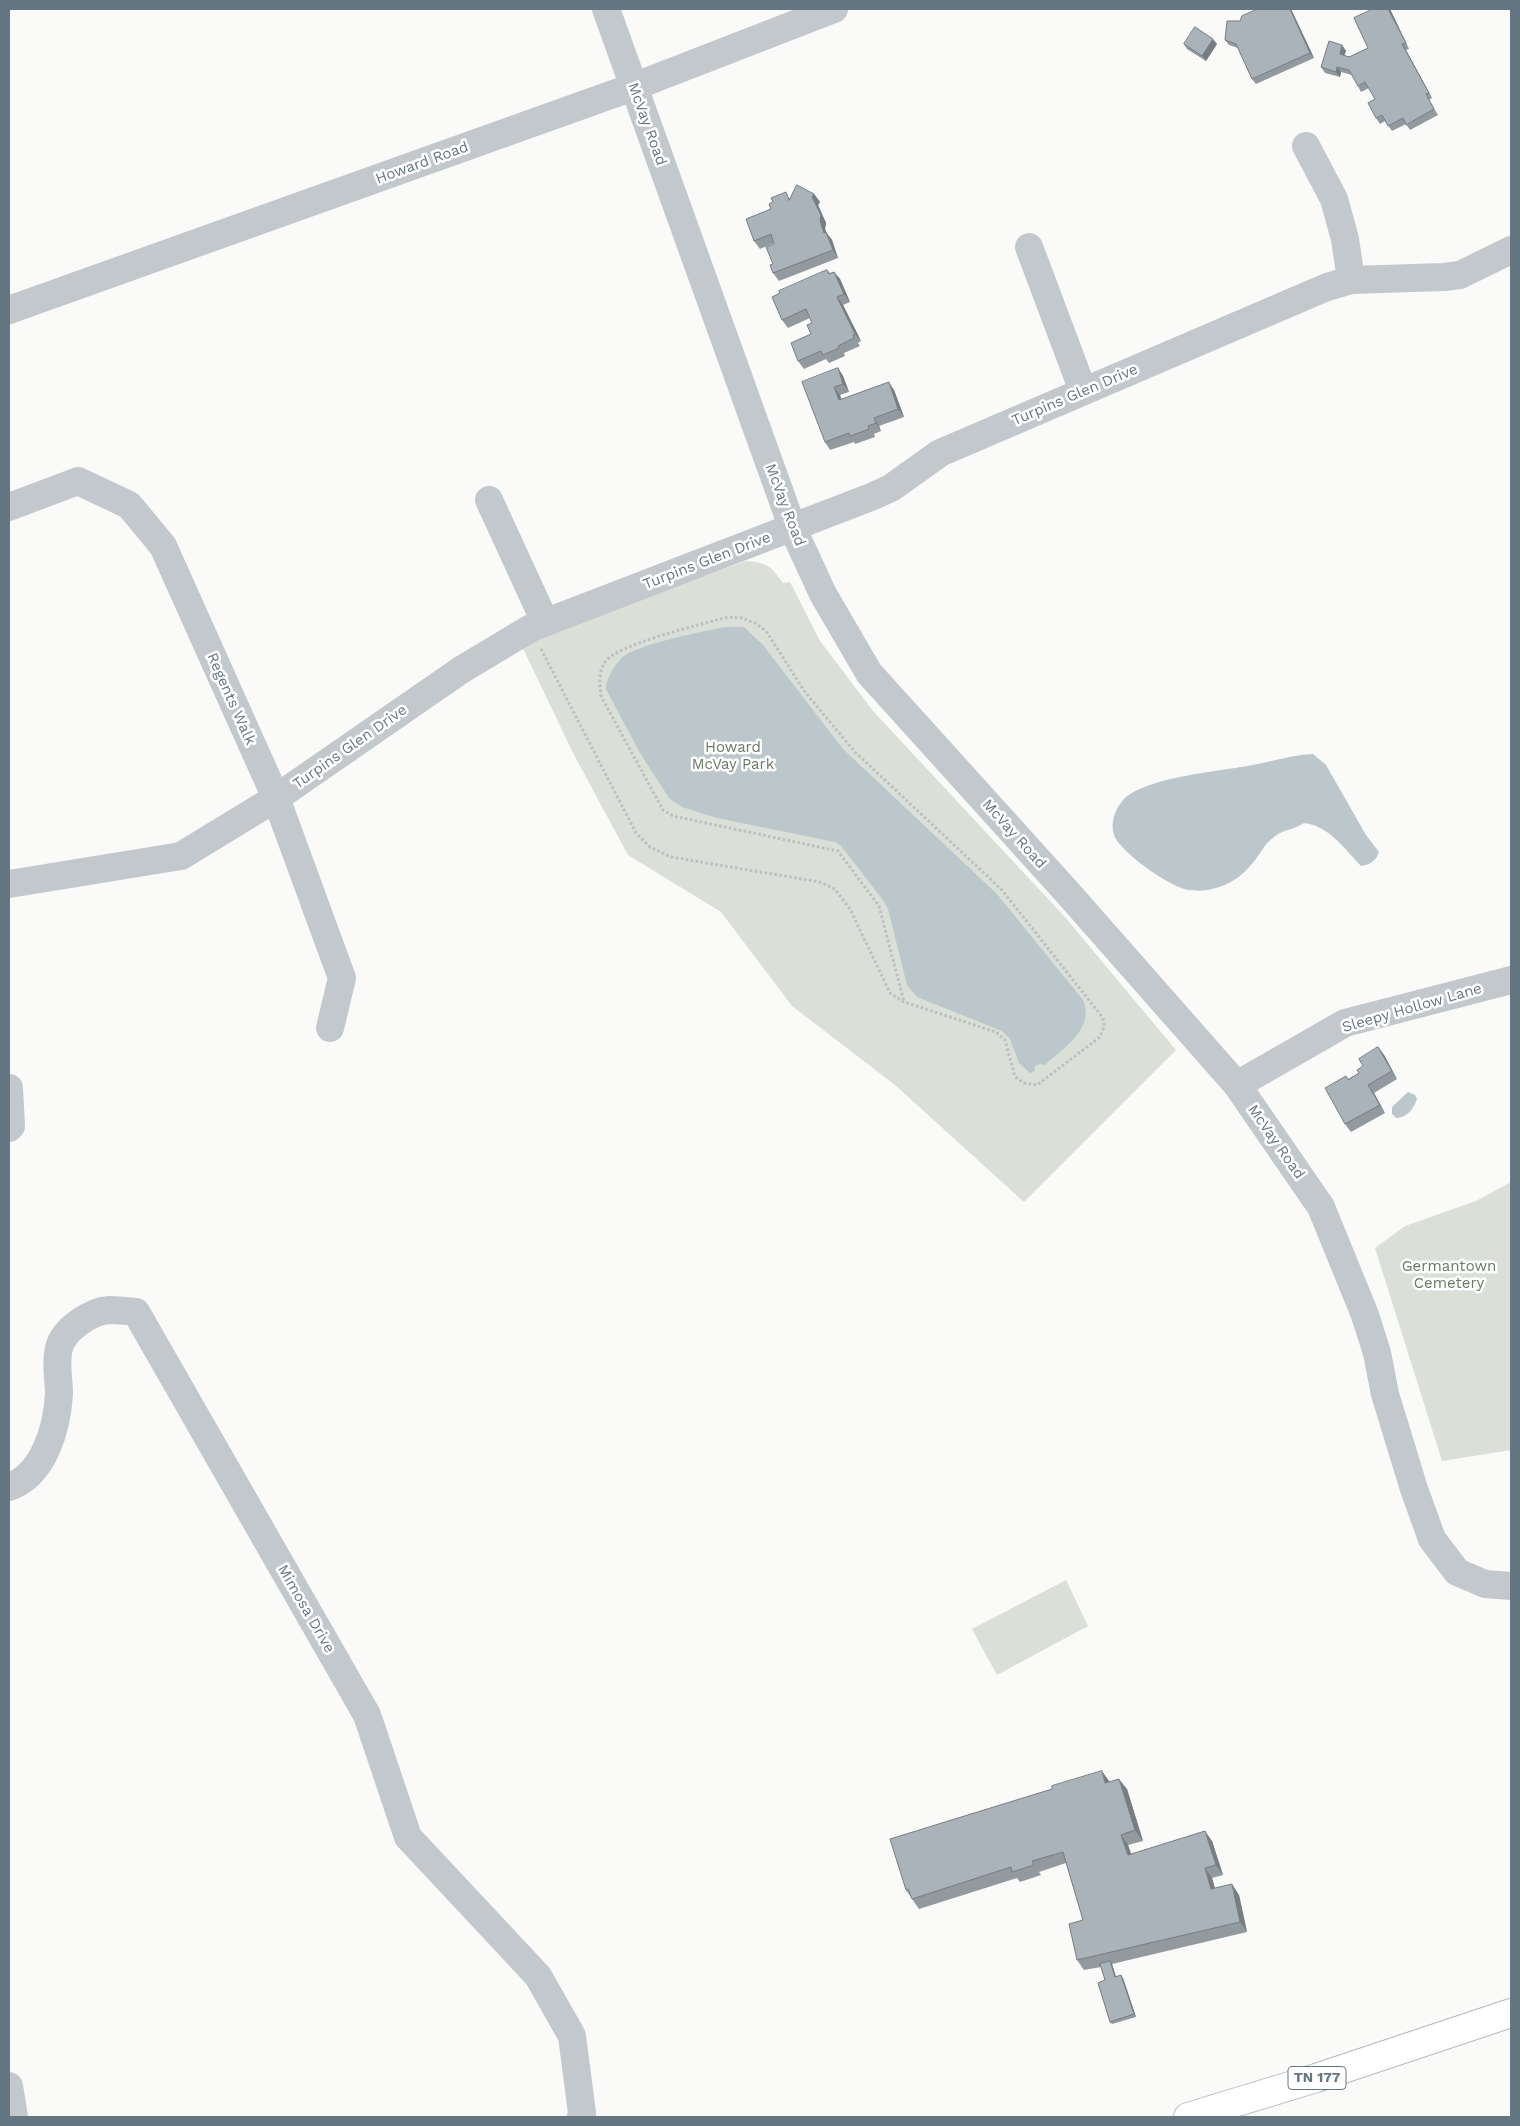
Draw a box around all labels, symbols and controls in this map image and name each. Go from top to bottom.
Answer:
street label: McVay Road [624,80,670,168]
street label: Howard Road [373,138,471,188]
street label: Turpins Glen Drive [1009,360,1141,430]
street label: McVay Road [761,461,809,549]
street label: Turpins Glen Drive [641,528,773,594]
street label: Regents Walk [203,650,259,748]
street label: Turpins Glen Drive [290,701,410,793]
park label: Howard McVay Park [692,739,774,774]
street label: McVay Road [978,796,1050,872]
street label: Sleepy Hollow Lane [1340,979,1484,1037]
street label: McVay Road [1244,1101,1308,1183]
park label: Germantown Cemetery [1402,1258,1496,1293]
street label: Mimosa Drive [273,1562,339,1656]
road number: TN 177 [1288,2066,1346,2090]

